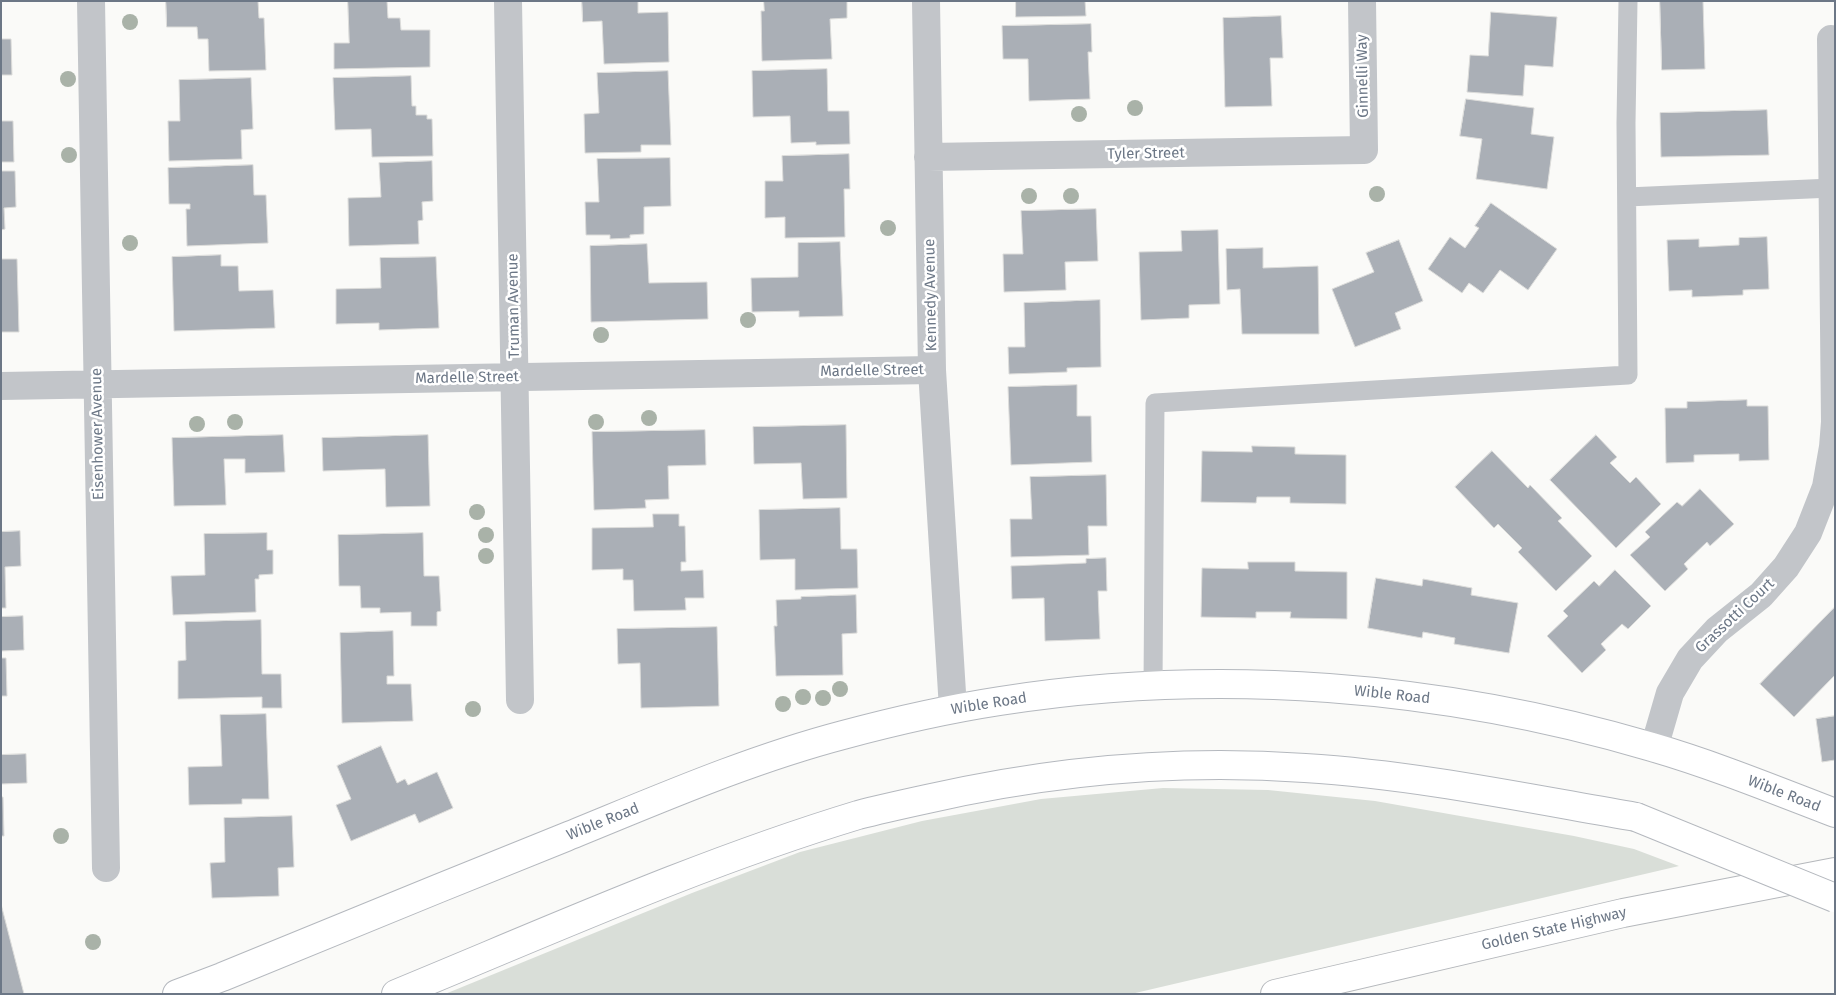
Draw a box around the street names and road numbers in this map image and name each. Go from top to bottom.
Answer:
street label: Ginnelli Way [1353,34,1373,118]
street label: Tyler Street [1107,144,1185,164]
street label: Kennedy Avenue [921,239,941,351]
street label: Truman Avenue [504,253,524,359]
street label: Mardelle Street [820,361,924,381]
street label: Eisenhower Avenue [88,368,108,500]
street label: Mardelle Street [415,368,519,388]
street label: Grassotti Court [1692,575,1778,657]
street label: Wible Road [1353,682,1431,708]
street label: Wible Road [950,689,1028,719]
street label: Wible Road [1745,772,1823,816]
street label: Wible Road [564,799,642,845]
street label: Golden State Highway [1480,904,1628,954]

